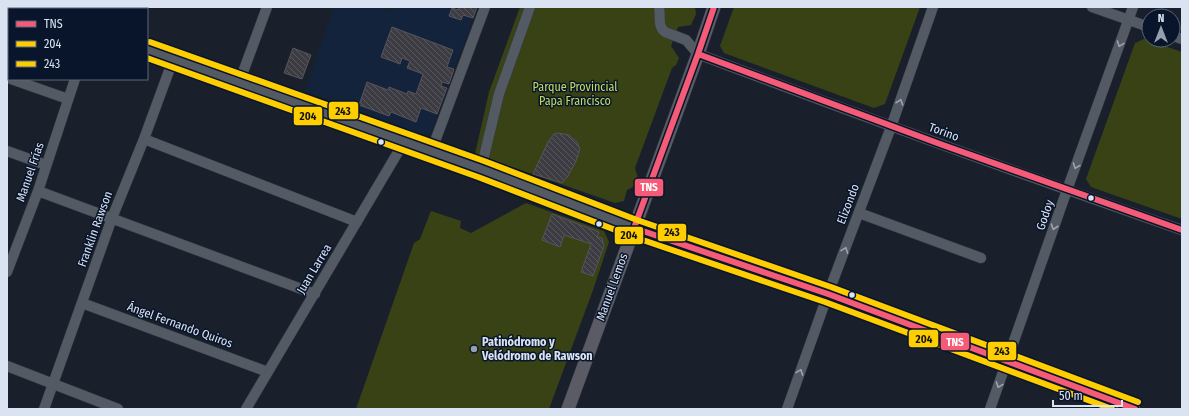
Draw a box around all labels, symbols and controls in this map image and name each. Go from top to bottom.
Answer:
legend [8,8,148,80]
north arrow [1141,8,1181,48]
text: N [1158,12,1164,25]
text: TNS [44,17,63,31]
text: 204 [44,37,62,51]
one-way arrow [1116,40,1125,47]
text: 243 [44,57,60,71]
park label: Parque Provincial Papa Francisco [533,80,617,108]
one-way arrow [895,99,903,106]
line badge: 243 [328,101,359,120]
text: 243 [334,105,351,118]
line badge: 204 [293,106,323,126]
text: 204 [299,110,317,123]
street label: Torino [927,120,961,144]
unlabelled marker [376,137,386,147]
street label: Manuel Frías [13,140,47,204]
one-way arrow [1072,162,1080,169]
line badge: TNS [634,178,664,197]
text: TNS [640,181,658,194]
street label: Elizondo [834,182,862,226]
street label: Franklin Rawson [75,189,115,269]
unlabelled marker [1086,193,1096,203]
street label: Godoy [1033,197,1057,232]
unlabelled marker [594,219,604,229]
line badge: 243 [657,223,687,242]
one-way arrow [1050,224,1059,231]
line badge: 204 [614,226,644,245]
text: 243 [663,226,680,239]
text: 204 [620,229,638,242]
street label: Juan Larrea [294,242,334,296]
one-way arrow [840,247,848,254]
street label: Manuel Lemos [593,251,631,323]
unlabelled marker [847,290,857,300]
street label: Ángel Fernando Quiros [125,298,235,351]
line badge: 204 [908,329,939,348]
line badge: TNS [940,332,970,351]
text: 204 [915,333,933,346]
place label: Patinódromo y Velódromo de Rawson [481,335,593,363]
text: TNS [946,336,964,349]
line badge: 243 [987,341,1017,361]
marker: Patinódromo y Velódromo de Rawson [469,344,479,354]
text: 243 [993,345,1010,358]
one-way arrow [796,369,804,376]
one-way arrow [995,382,1003,389]
scale bar [1053,382,1122,408]
text: 50 m [1059,389,1083,403]

